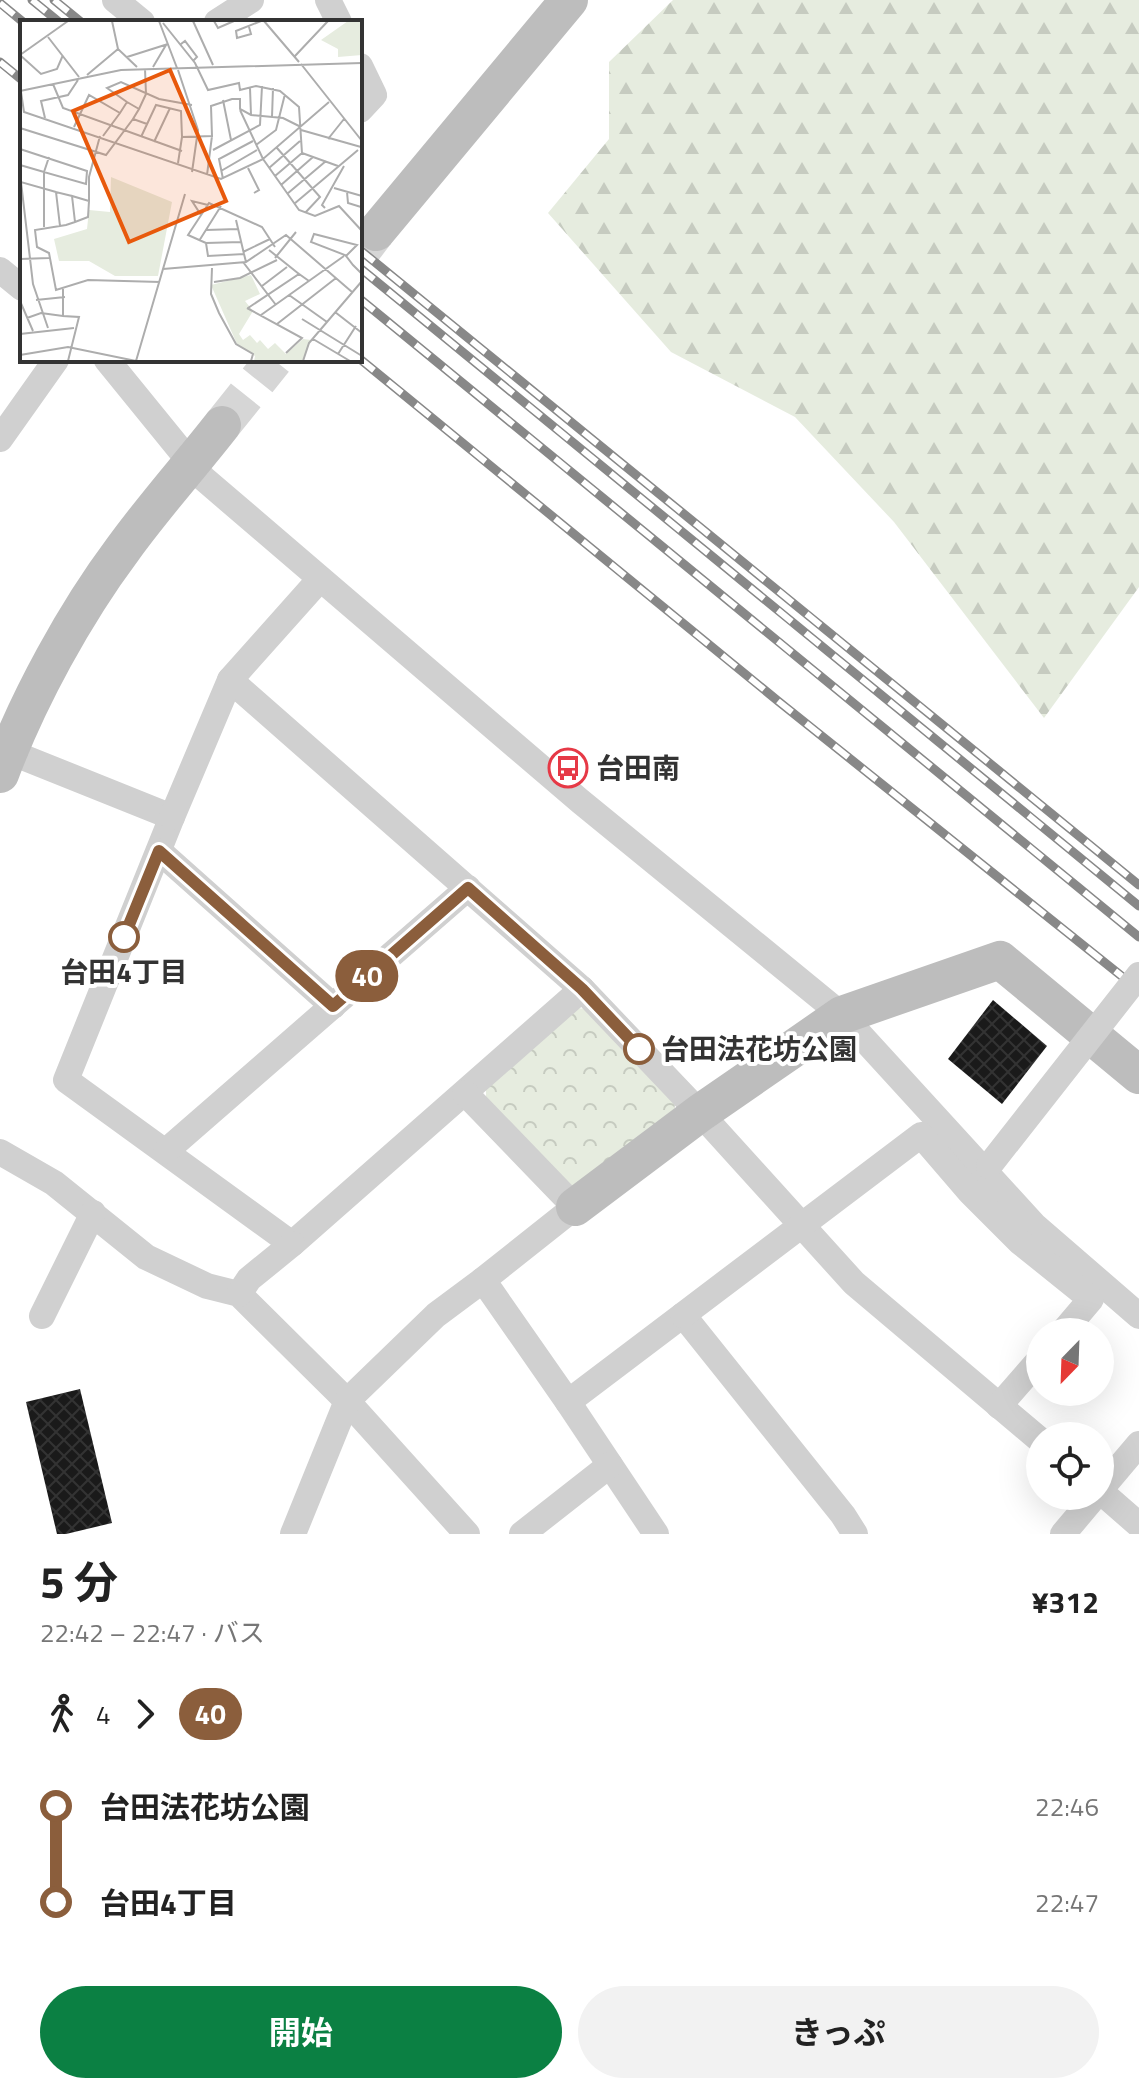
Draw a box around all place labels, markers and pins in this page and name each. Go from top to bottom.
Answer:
place label: 台田南 [596,746,680,789]
bus stop icon: 台田南 [547,747,589,789]
marker: 台田4丁目 [109,922,139,952]
place label: 台田4丁目 [60,950,188,993]
place label: 台田法花坊公園 [661,1027,857,1070]
marker: 台田法花坊公園 [624,1034,654,1064]

